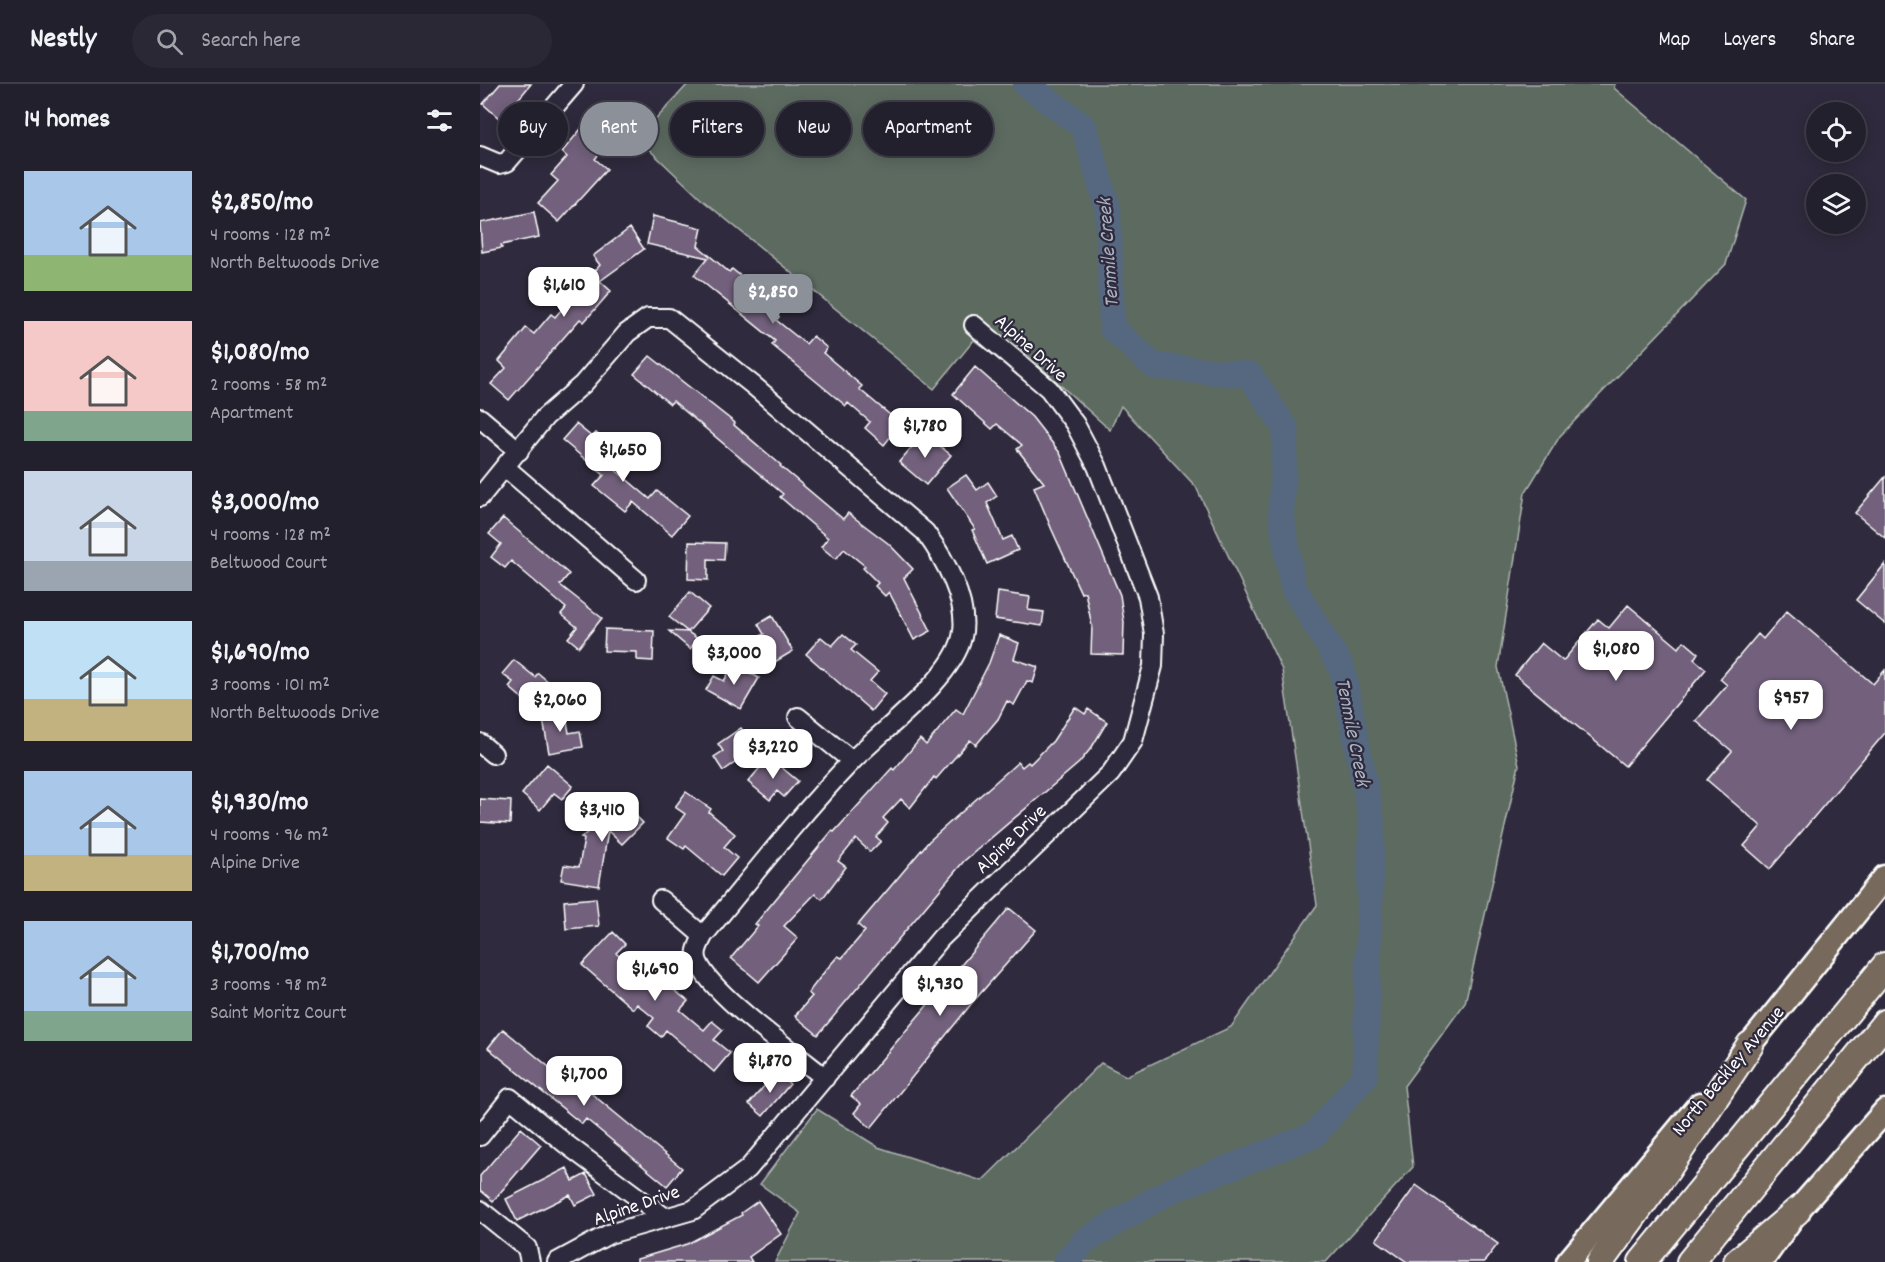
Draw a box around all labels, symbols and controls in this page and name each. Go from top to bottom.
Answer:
search box [132,14,552,68]
text: Nestly [30,21,96,61]
icon: search [153,25,186,58]
text: Search here [201,26,301,57]
text: Map [1659,26,1690,56]
text: Layers [1723,26,1776,56]
text: Share [1809,26,1855,56]
text: 14 homes [24,102,110,139]
chip: Buy [498,102,568,156]
chip: Rent [580,102,658,156]
chip: Filters [670,102,764,156]
chip: New [776,102,851,156]
chip: Apartment [863,102,993,156]
map controls [1806,102,1866,234]
button: locate [1806,102,1866,162]
icon: filters [423,104,456,137]
button: layers [1806,174,1866,234]
text: $2,850/mo [210,185,313,222]
icon: home [72,195,144,267]
water label: Tenmile Creek [1091,195,1129,309]
text: 4 rooms · 128 m² [210,222,331,250]
text: North Beltwoods Drive [210,250,379,278]
pin: $1,610 [515,267,613,318]
text: $1,610 [542,272,586,300]
pin: $2,850 [724,274,822,325]
text: $2,850 [748,279,798,307]
street label: Alpine Drive [987,309,1073,390]
text: $1,080/mo [210,335,309,372]
icon: home [72,345,144,417]
text: 2 rooms · 58 m² [210,372,327,400]
text: Apartment [210,400,293,428]
pin: $1,780 [876,408,974,459]
text: $1,780 [903,413,947,441]
pin: $1,650 [574,432,672,483]
text: $1,650 [599,437,647,465]
text: $3,000/mo [210,485,319,522]
icon: home [72,495,144,567]
text: 4 rooms · 128 m² [210,522,331,550]
text: Beltwood Court [210,550,327,578]
pin: $1,080 [1567,631,1665,682]
text: $1,690/mo [210,635,309,672]
pin: $3,000 [685,635,783,686]
text: $1,080 [1592,636,1640,664]
text: $3,000 [706,640,762,668]
icon: home [72,645,144,717]
text: 3 rooms · 101 m² [210,672,330,700]
water label: Tenmile Creek [1326,676,1377,792]
pin: $957 [1755,680,1827,731]
pin: $2,060 [511,682,609,733]
text: $957 [1773,685,1809,713]
text: $2,060 [533,687,587,715]
text: North Beltwoods Drive [210,700,379,728]
pin: $3,220 [724,729,822,780]
text: $3,220 [747,734,799,762]
text: $1,930/mo [210,785,308,822]
pin: $3,410 [553,792,651,843]
icon: home [72,795,144,867]
text: $3,410 [579,797,625,825]
street label: Alpine Drive [970,799,1054,881]
text: 4 rooms · 96 m² [210,822,329,850]
text: Alpine Drive [210,850,300,878]
text: $1,700/mo [210,935,309,972]
icon: home [72,945,144,1017]
pin: $1,690 [606,951,704,1002]
text: $1,690 [631,956,679,984]
pin: $1,930 [891,966,989,1017]
text: $1,930 [916,971,964,999]
text: 3 rooms · 98 m² [210,972,327,1000]
text: Saint Moritz Court [210,1000,347,1028]
street label: North Beckley Avenue [1666,1000,1792,1143]
pin: $1,870 [721,1043,819,1094]
text: $1,870 [748,1048,792,1076]
pin: $1,700 [535,1056,633,1107]
text: $1,700 [560,1061,608,1089]
street label: Alpine Drive [590,1179,684,1235]

